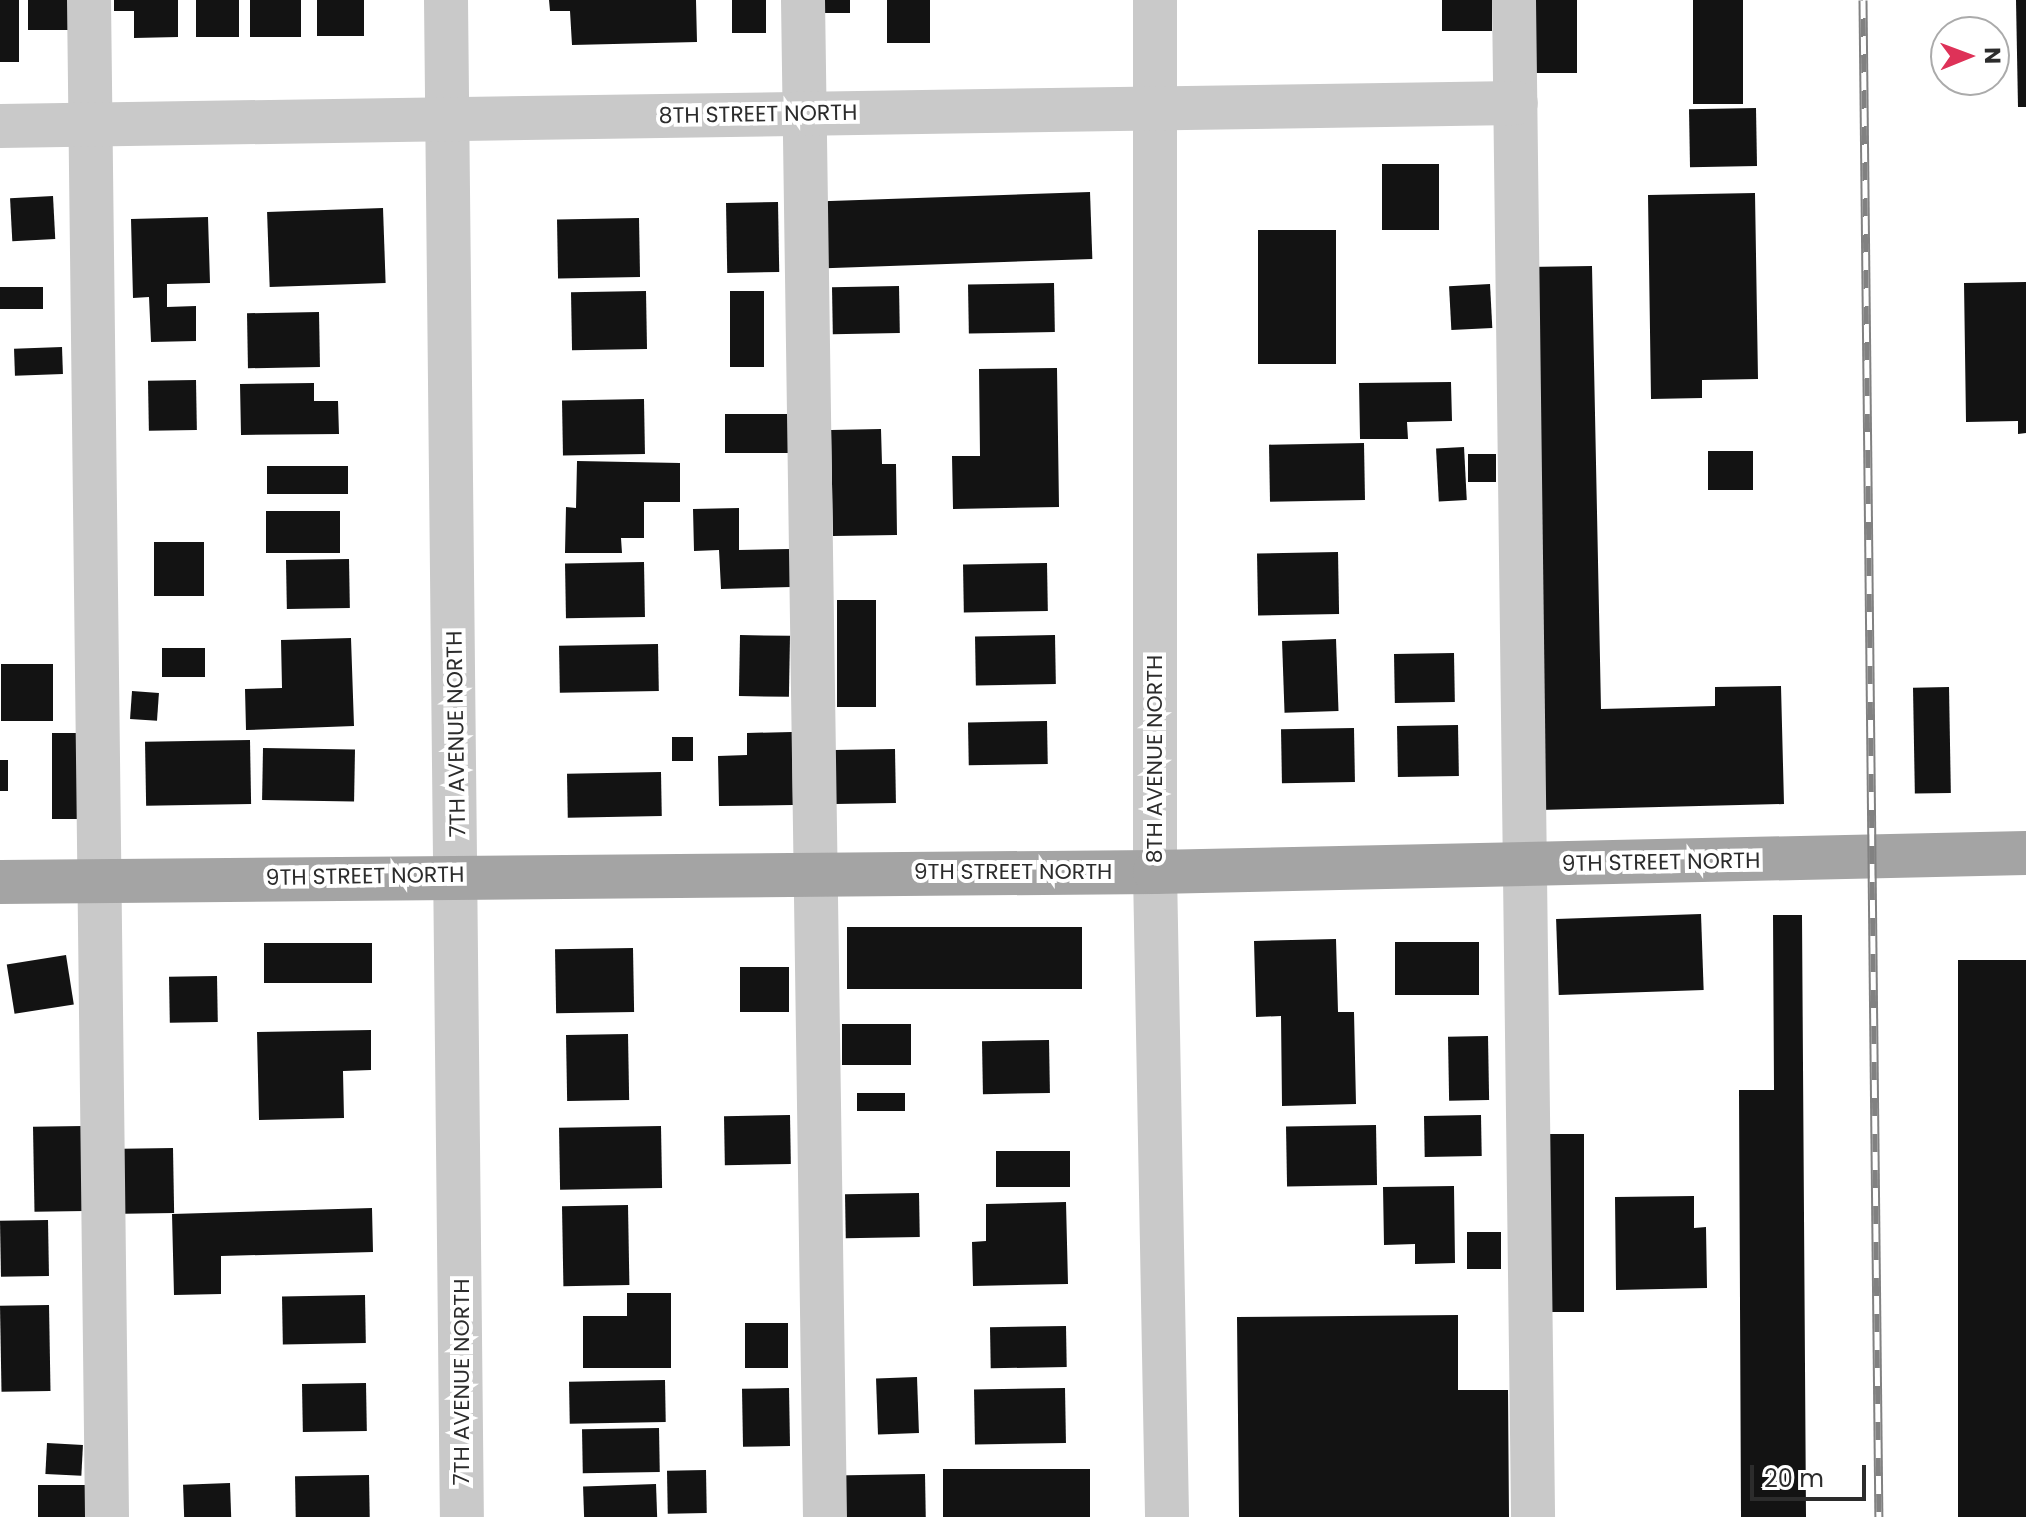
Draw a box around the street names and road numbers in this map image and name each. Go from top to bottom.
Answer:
street label: 8TH STREET NORTH [658,99,858,129]
street label: 7TH AVENUE NORTH [441,630,471,838]
street label: 8TH AVENUE NORTH [1142,655,1168,863]
street label: 9TH STREET NORTH [1561,847,1761,877]
street label: 9TH STREET NORTH [914,859,1112,885]
street label: 9TH STREET NORTH [265,861,465,891]
street label: 7TH AVENUE NORTH [449,1279,475,1485]

